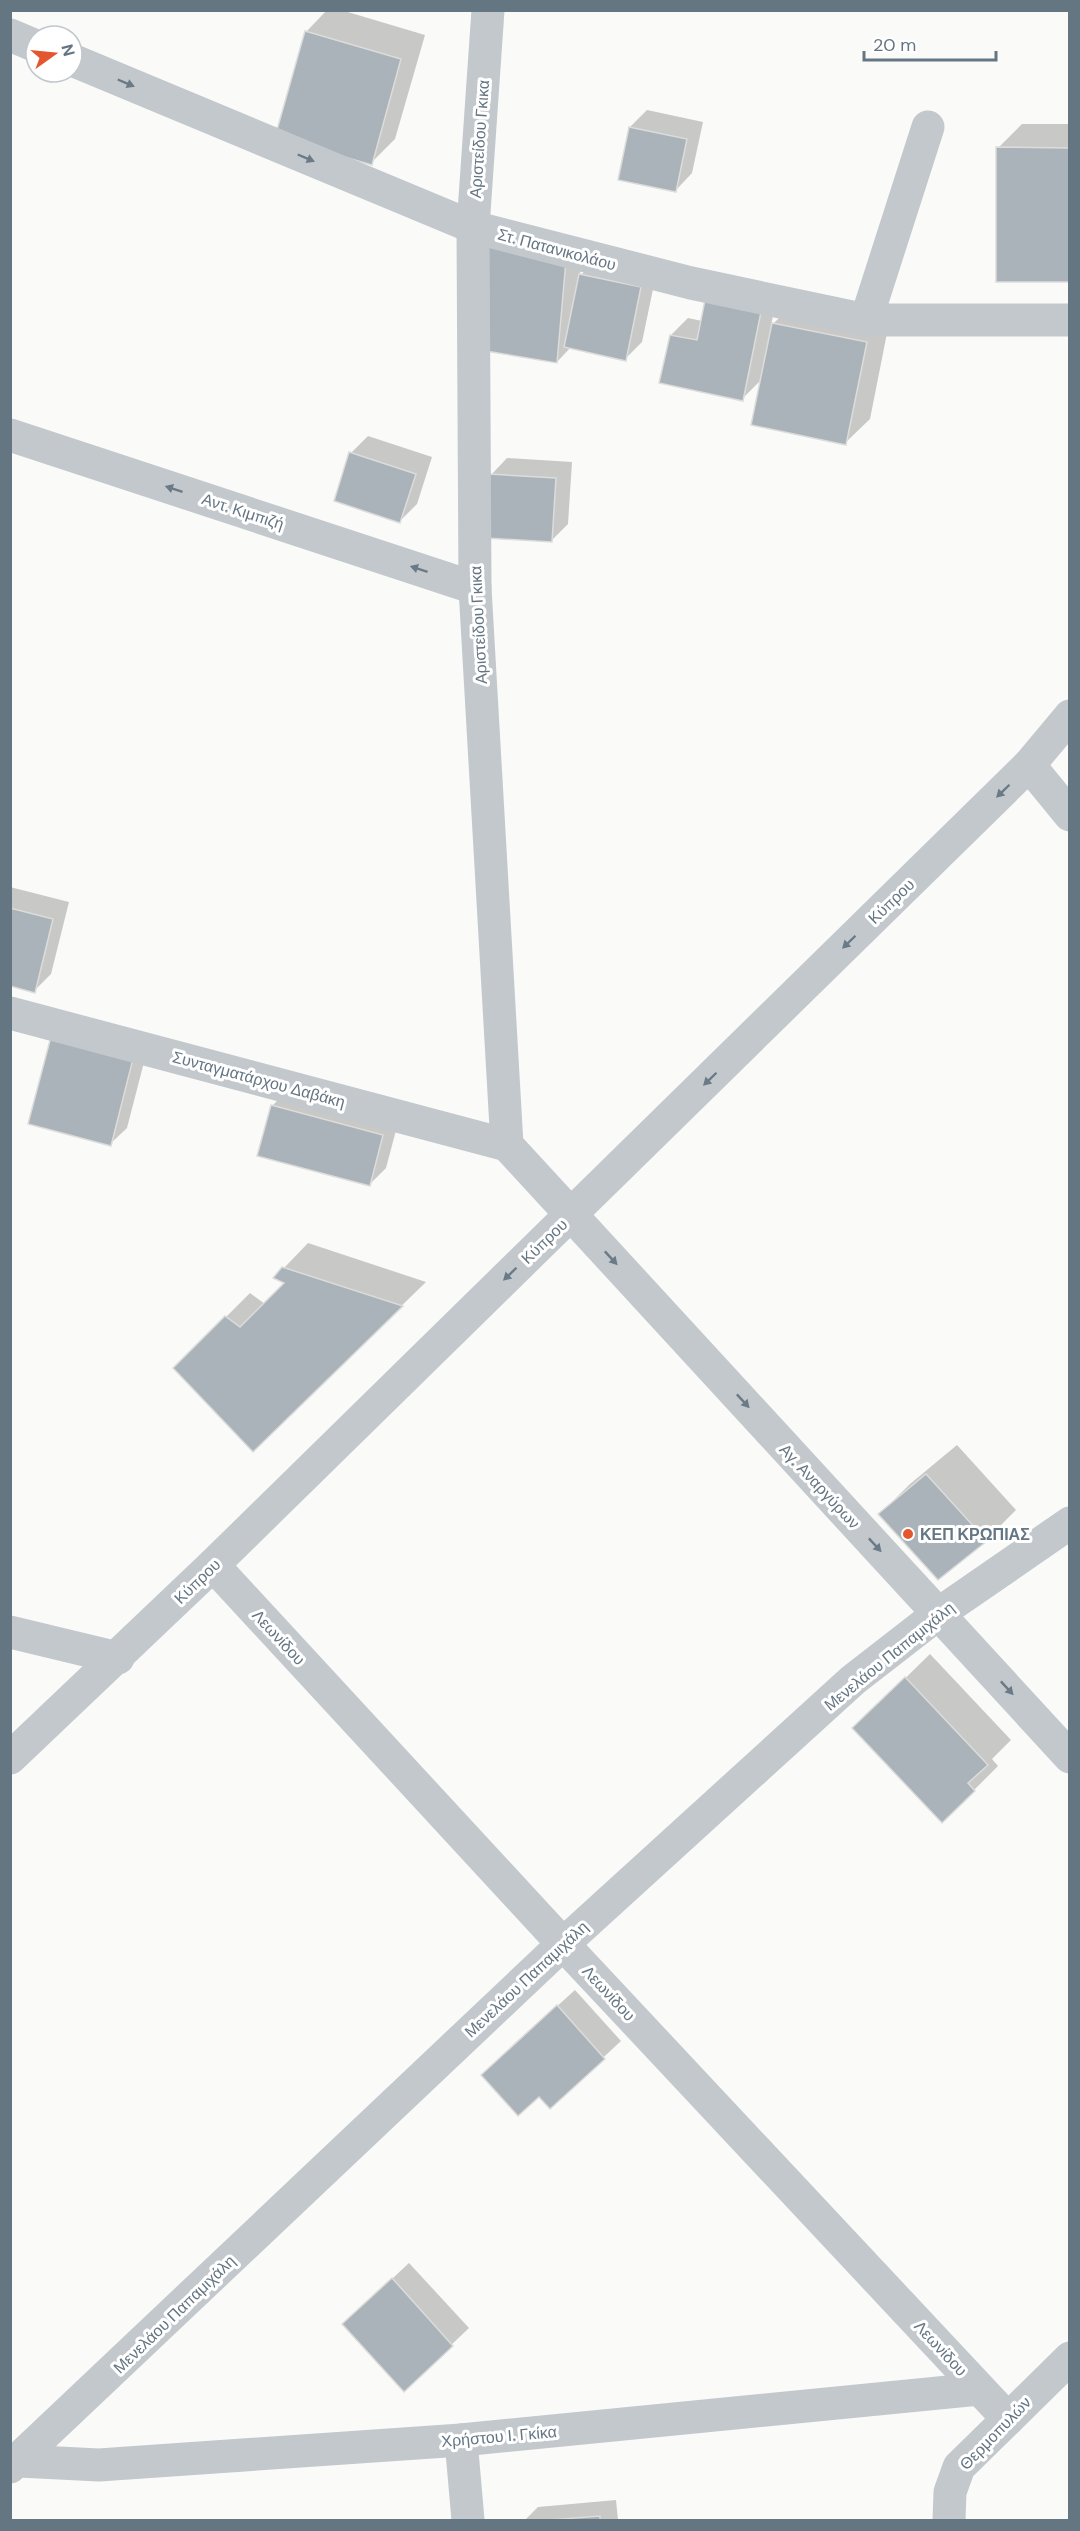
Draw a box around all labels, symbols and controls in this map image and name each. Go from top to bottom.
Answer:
north arrow [24,24,84,84]
scale bar [864,24,996,62]
text: 20 m [873,33,916,57]
text: N [56,42,80,59]
one-way arrow [117,79,135,88]
street label: Αριστείδου Γκικα [465,79,494,199]
one-way arrow [297,154,315,163]
street label: Στ. Πατανικολάου [495,224,618,275]
one-way arrow [165,484,183,493]
street label: Αντ. Κιμπιζή [199,488,287,535]
one-way arrow [410,564,428,574]
street label: Αριστείδου Γκικα [465,565,492,685]
one-way arrow [995,784,1010,798]
street label: Κύπρου [864,874,919,929]
one-way arrow [841,935,856,949]
street label: Συνταγματάρχου Δαβάκη [170,1046,348,1113]
one-way arrow [703,1071,717,1085]
street label: Κύπρου [517,1214,572,1269]
one-way arrow [604,1250,618,1265]
one-way arrow [503,1267,518,1281]
one-way arrow [736,1393,749,1408]
street label: Αγ. Αναργύρων [775,1439,864,1533]
place label: ΚΕΠ ΚΡΩΠΙΑΣ [920,1524,1030,1545]
marker: ΚΕΠ ΚΡΩΠΙΑΣ [901,1527,915,1541]
one-way arrow [868,1537,882,1552]
street label: Κύπρου [170,1554,225,1609]
street label: Μενελάου Παπαμιχάλη [820,1597,959,1715]
street label: Λεωνίδου [248,1605,310,1670]
one-way arrow [1000,1681,1014,1696]
street label: Μενελάου Παπαμιχάλη [460,1917,593,2042]
street label: Λεωνίδου [578,1961,640,2026]
street label: Μενελάου Παπαμιχάλη [109,2251,240,2378]
street label: Λεωνίδου [910,2316,972,2381]
street label: Θερμοπυλών [955,2392,1036,2475]
street label: Χρήστου Ι. Γκίκα [440,2421,558,2452]

